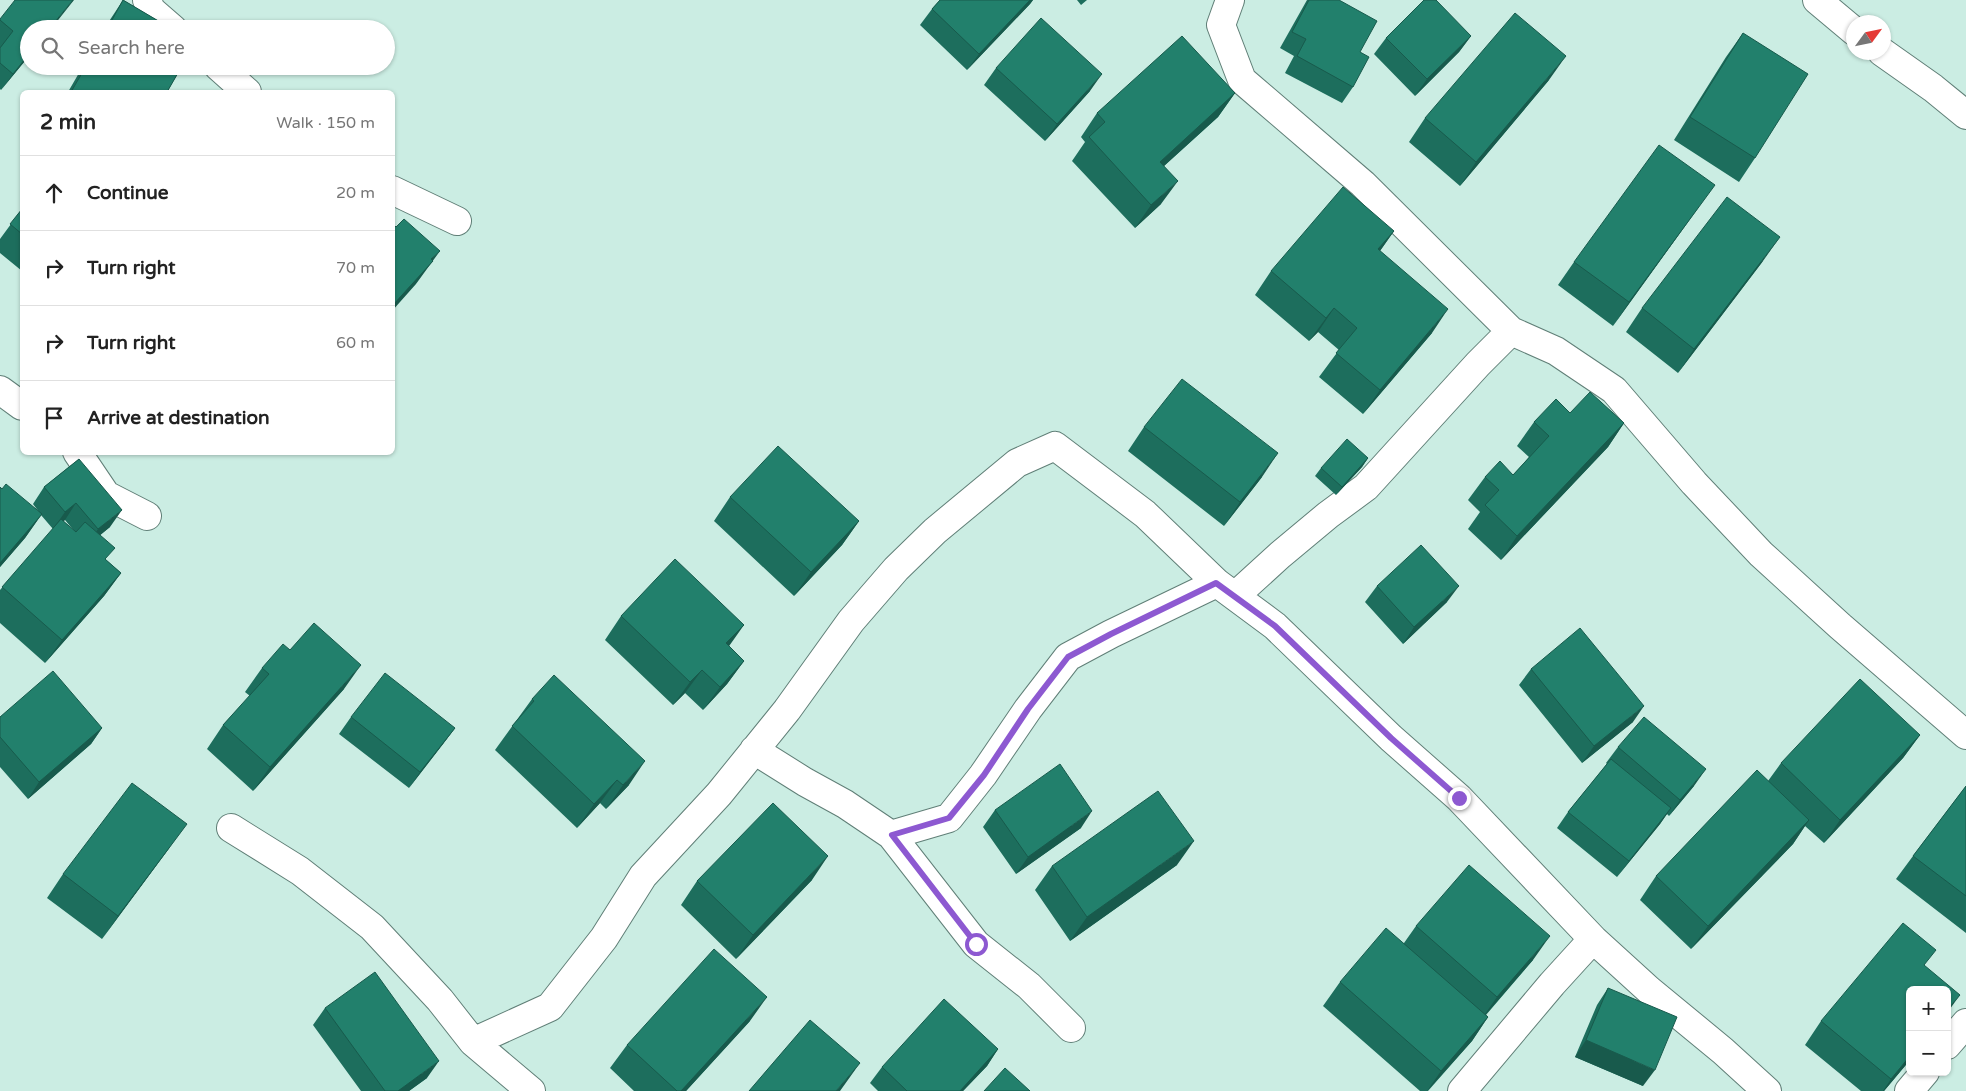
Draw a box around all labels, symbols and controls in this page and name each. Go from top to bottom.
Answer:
north arrow [1846,15,1891,60]
search box [20,20,395,75]
icon: search [38,34,66,62]
text: Search here [78,37,185,59]
text: 2 min [40,110,96,135]
text: Walk · 150 m [276,113,375,133]
icon: ahead [40,179,68,207]
text: Continue [87,182,169,204]
text: 20 m [336,183,375,203]
icon: right [40,254,68,282]
text: Turn right [87,257,175,279]
text: 70 m [336,258,375,278]
icon: right [40,329,68,357]
text: Turn right [87,332,175,354]
text: 60 m [336,333,375,353]
icon: arrive [40,404,68,432]
text: Arrive at destination [87,407,270,429]
route end [1448,787,1471,810]
route start [965,933,988,956]
map controls [1906,986,1951,1076]
button: + [1906,986,1951,1031]
button: − [1906,1031,1951,1076]

